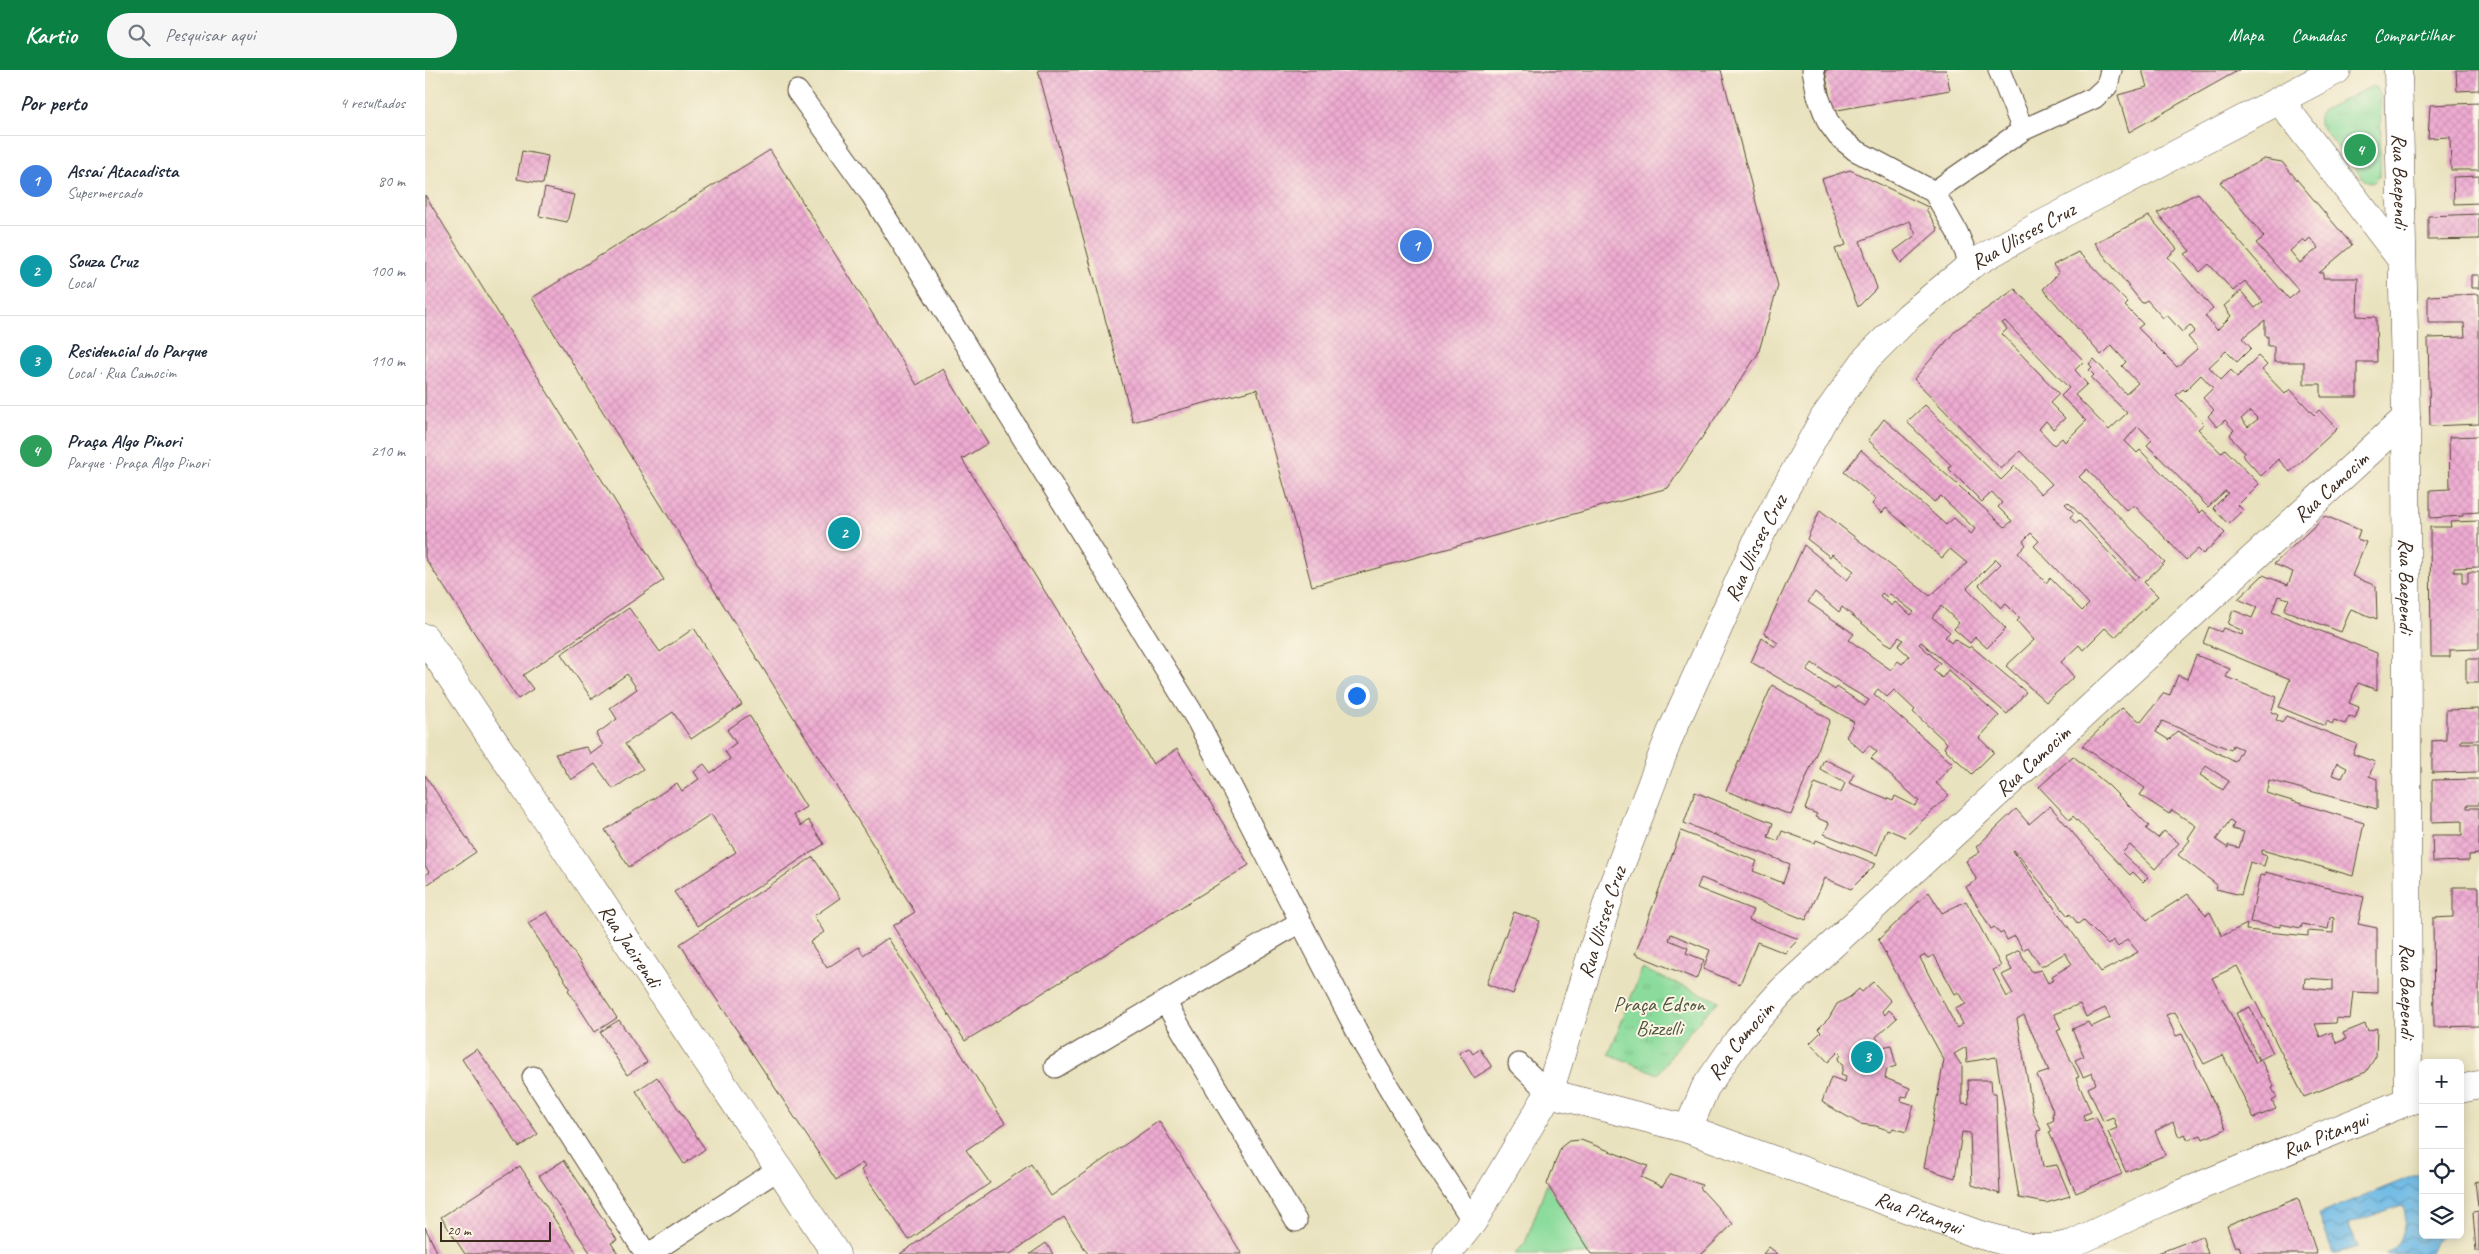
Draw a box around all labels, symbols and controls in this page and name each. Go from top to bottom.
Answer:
search box [107,13,457,58]
text: Kartio [25,20,77,50]
icon: search [125,21,153,49]
text: Pesquisar aqui [165,23,255,47]
text: Mapa [2229,24,2263,46]
text: Camadas [2291,24,2346,46]
text: Compartilhar [2374,24,2454,46]
text: Por perto [20,90,87,116]
text: 4 resultados [340,93,405,113]
pin: 4 [2344,131,2376,169]
street label: Rua Baependi [2386,133,2415,232]
text: Assaí Atacadista [67,159,178,183]
text: 1 [32,171,40,191]
text: 80 m [378,171,405,191]
text: Supermercado [67,183,142,203]
street label: Rua Ulisses Cruz [1966,196,2081,275]
pin: 1 [1400,227,1432,265]
text: Souza Cruz [67,249,138,273]
text: 2 [32,261,40,281]
text: 100 m [371,261,405,281]
text: Local [67,273,94,293]
text: Residencial do Parque [67,339,206,363]
text: 3 [32,351,40,371]
text: 110 m [371,351,405,371]
text: Local · Rua Camocim [67,363,176,383]
text: Praça Algo Pinori [67,429,181,453]
text: 4 [32,441,40,461]
text: 210 m [371,441,405,461]
street label: Rua Camocim [2288,445,2375,528]
text: Parque · Praça Algo Pinori [67,453,209,473]
street label: Rua Ulisses Cruz [1719,489,1793,605]
pin: 2 [828,514,860,552]
street label: Rua Baependi [2393,539,2420,636]
your location [1344,683,1370,709]
street label: Rua Camocim [1990,719,2077,802]
street label: Rua Ulisses Cruz [1572,861,1632,981]
street label: Rua Jacirendi [593,899,669,995]
street label: Rua Baependi [2395,944,2421,1041]
park label: Praça Edson Bizzelli [1613,991,1706,1041]
street label: Rua Camocim [1702,995,1781,1085]
pin: 3 [1851,1038,1883,1076]
map controls [2419,1059,2464,1239]
button: + [2419,1059,2464,1104]
street label: Rua Pitangui [2278,1104,2375,1164]
button: − [2419,1104,2464,1149]
button: locate [2419,1149,2464,1194]
street label: Rua Pitangui [1872,1185,1969,1242]
button: layers [2419,1194,2464,1239]
scale bar [440,1219,551,1242]
text: 20 m [447,1222,471,1239]

